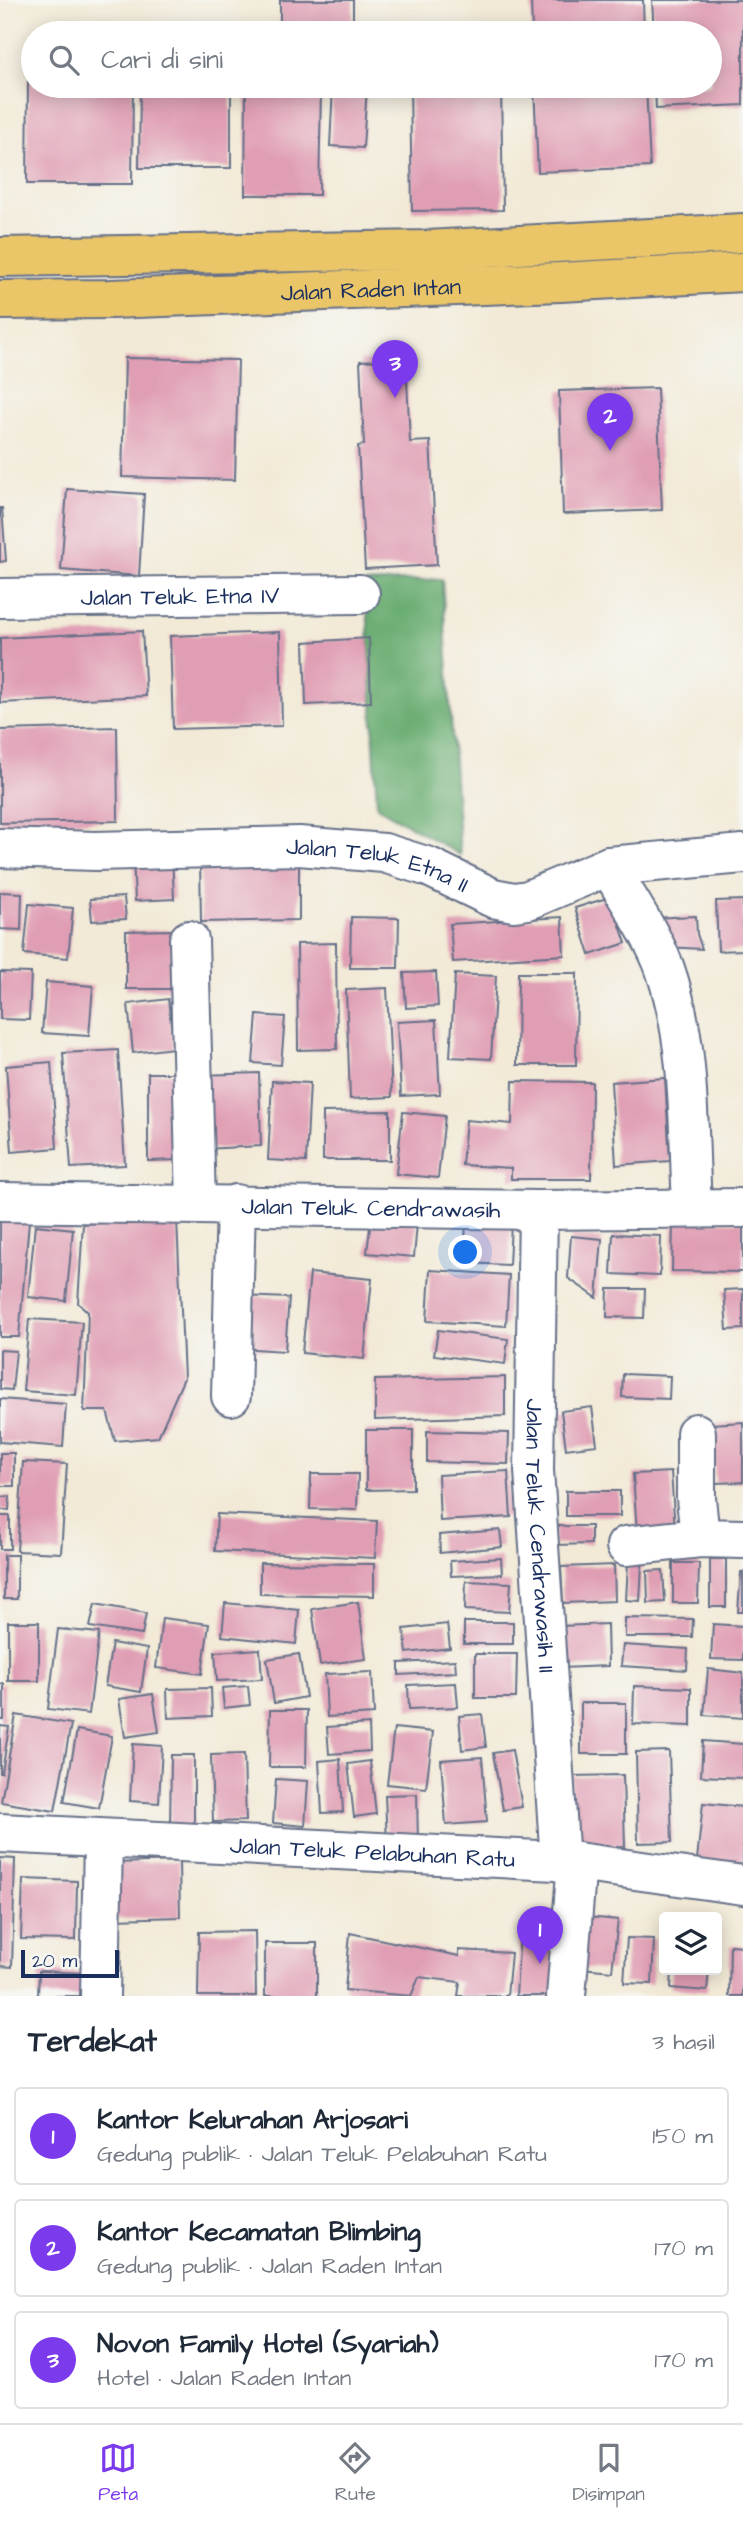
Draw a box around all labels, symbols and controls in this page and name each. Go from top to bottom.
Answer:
search box [21,21,722,98]
icon: search [45,41,83,79]
text: Cari di sini [101,42,223,78]
street label: Jalan Raden Intan [280,271,462,310]
pin: 3 [372,340,418,398]
pin: 2 [587,393,633,451]
street label: Jalan Teluk Etna IV [80,580,280,614]
street label: Jalan Teluk Etna II [286,831,474,901]
street label: Jalan Teluk Cendrawasih [241,1191,501,1226]
your location [448,1235,482,1269]
street label: Jalan Teluk Cendrawasih II [517,1398,562,1674]
street label: Jalan Teluk Pelabuhan Ratu [229,1830,516,1876]
pin: 1 [517,1906,563,1964]
map controls [659,1912,722,1975]
button: layers [659,1912,722,1975]
scale bar [21,1947,119,1979]
text: 20 m [32,1948,77,1975]
text: Terdekat [28,2021,157,2063]
text: 3 hasil [652,2026,715,2058]
text: Kantor Kelurahan Arjosari [97,2102,408,2138]
text: 1 [52,2120,54,2152]
text: 150 m [652,2120,713,2152]
text: Gedung publik · Jalan Teluk Pelabuhan Ratu [97,2138,547,2170]
text: Kantor Kecamatan Blimbing [97,2214,421,2250]
text: 2 [46,2232,60,2264]
text: 170 m [654,2232,713,2264]
text: Gedung publik · Jalan Raden Intan [97,2250,442,2282]
text: Novon Family Hotel (Syariah) [97,2326,439,2362]
text: 3 [47,2344,59,2376]
text: 170 m [654,2344,713,2376]
text: Hotel · Jalan Raden Intan [97,2362,351,2394]
tab: Peta [98,2439,138,2508]
tab: Rute [335,2439,376,2508]
tab: Disimpan [573,2439,645,2508]

